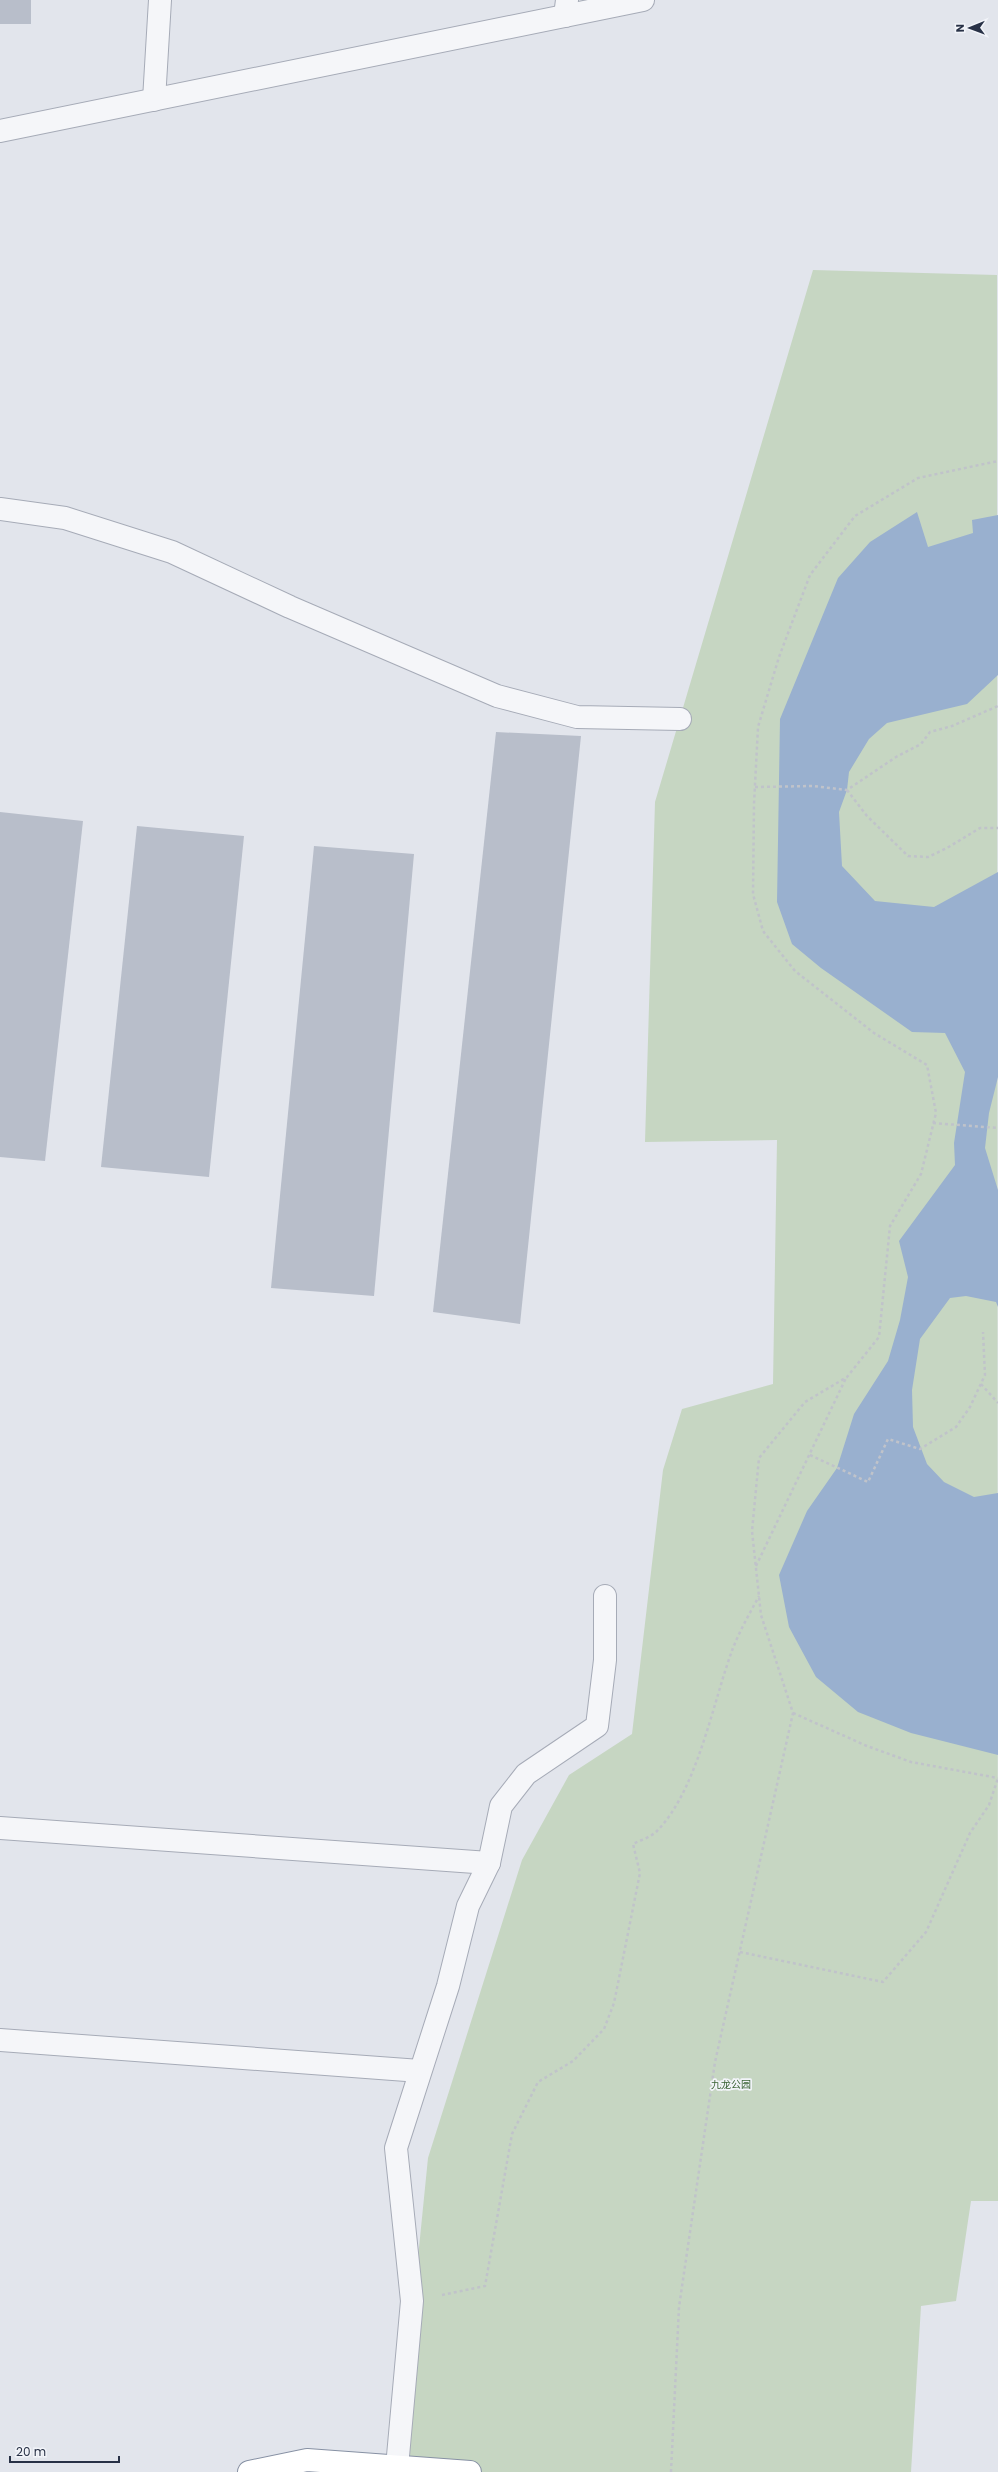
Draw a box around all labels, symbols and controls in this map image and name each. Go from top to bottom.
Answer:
north arrow [950,8,990,48]
text: N [952,24,968,32]
park label: 九龙公园 [711,2077,751,2092]
scale bar [10,2438,119,2464]
text: 20 m [16,2443,46,2460]

